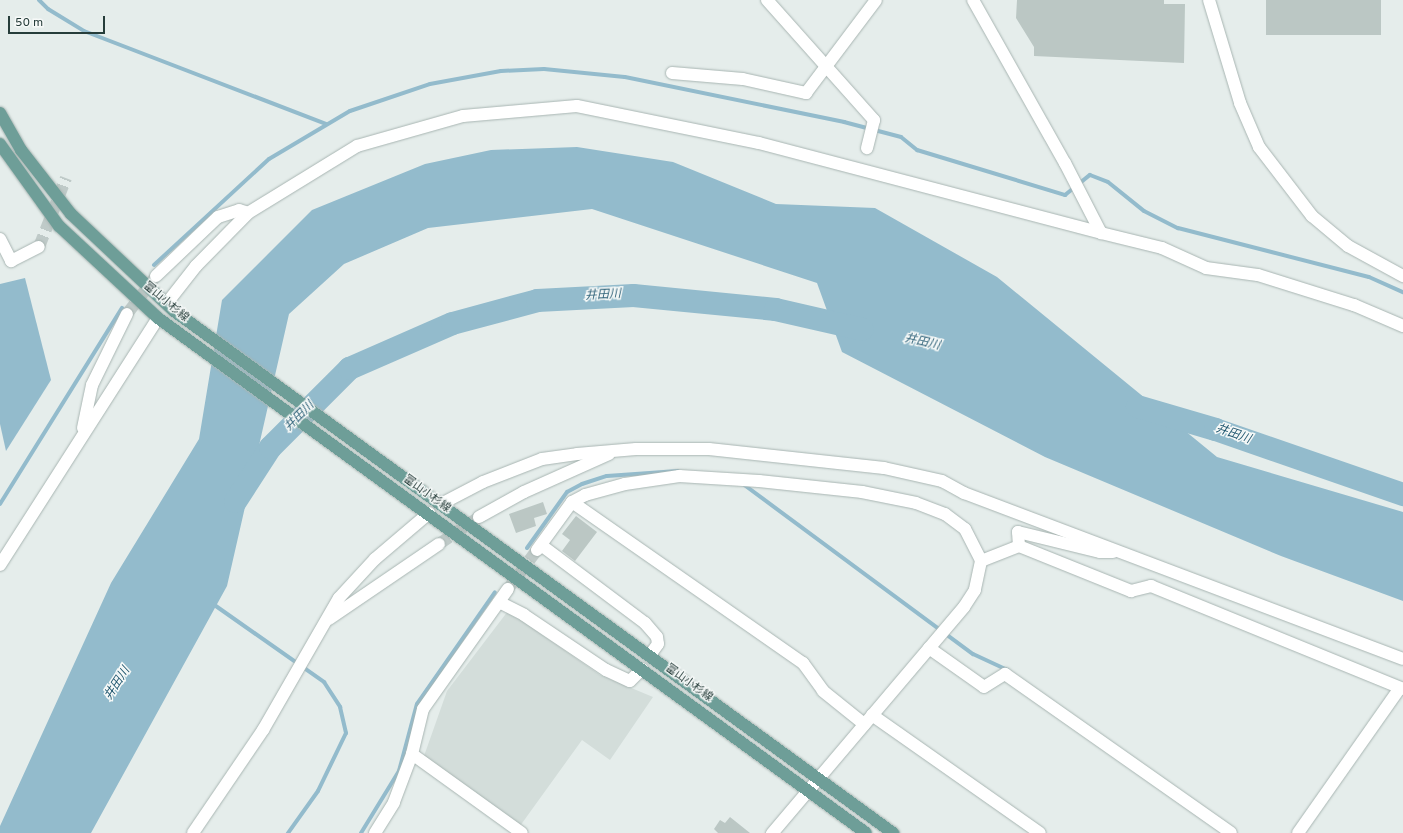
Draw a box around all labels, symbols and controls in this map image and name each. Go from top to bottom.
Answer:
scale bar [10,8,107,34]
text: 50 m [15,15,43,31]
street label: 富山小杉線 [141,279,191,325]
water label: 井田川 [585,288,621,304]
water label: 井田川 [903,332,941,354]
water label: 井田川 [282,399,318,435]
water label: 井田川 [1214,422,1252,448]
street label: 富山小杉線 [401,472,453,516]
street label: 富山小杉線 [663,661,715,705]
water label: 井田川 [102,665,134,703]

